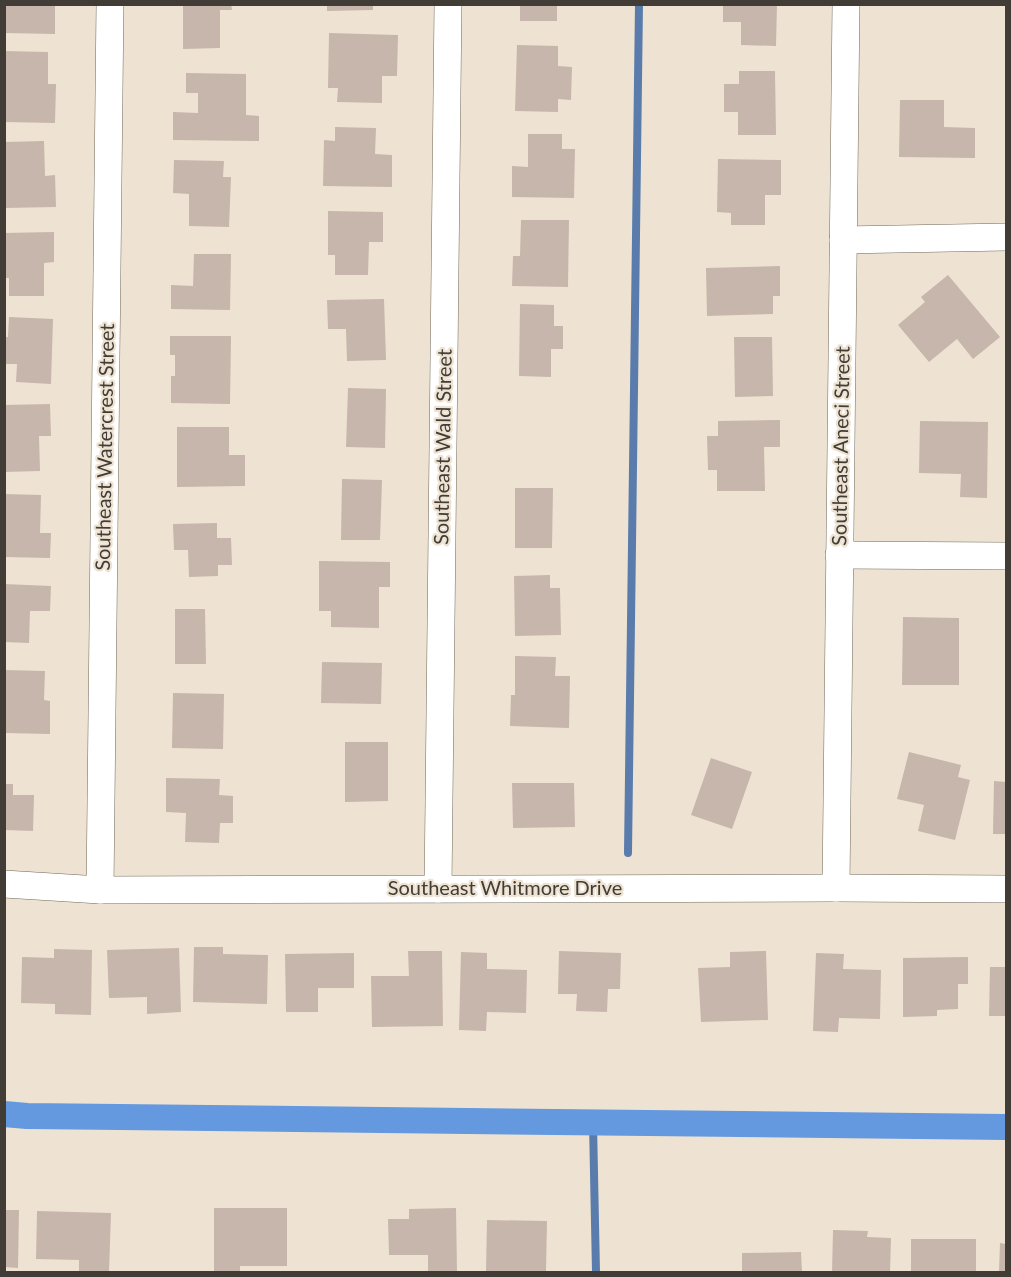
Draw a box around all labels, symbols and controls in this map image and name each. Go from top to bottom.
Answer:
street label: Southeast Watercrest Street [90,323,118,571]
street label: Southeast Aneci Street [826,346,854,546]
street label: Southeast Wald Street [428,349,456,545]
street label: Southeast Whitmore Drive [388,875,622,899]

